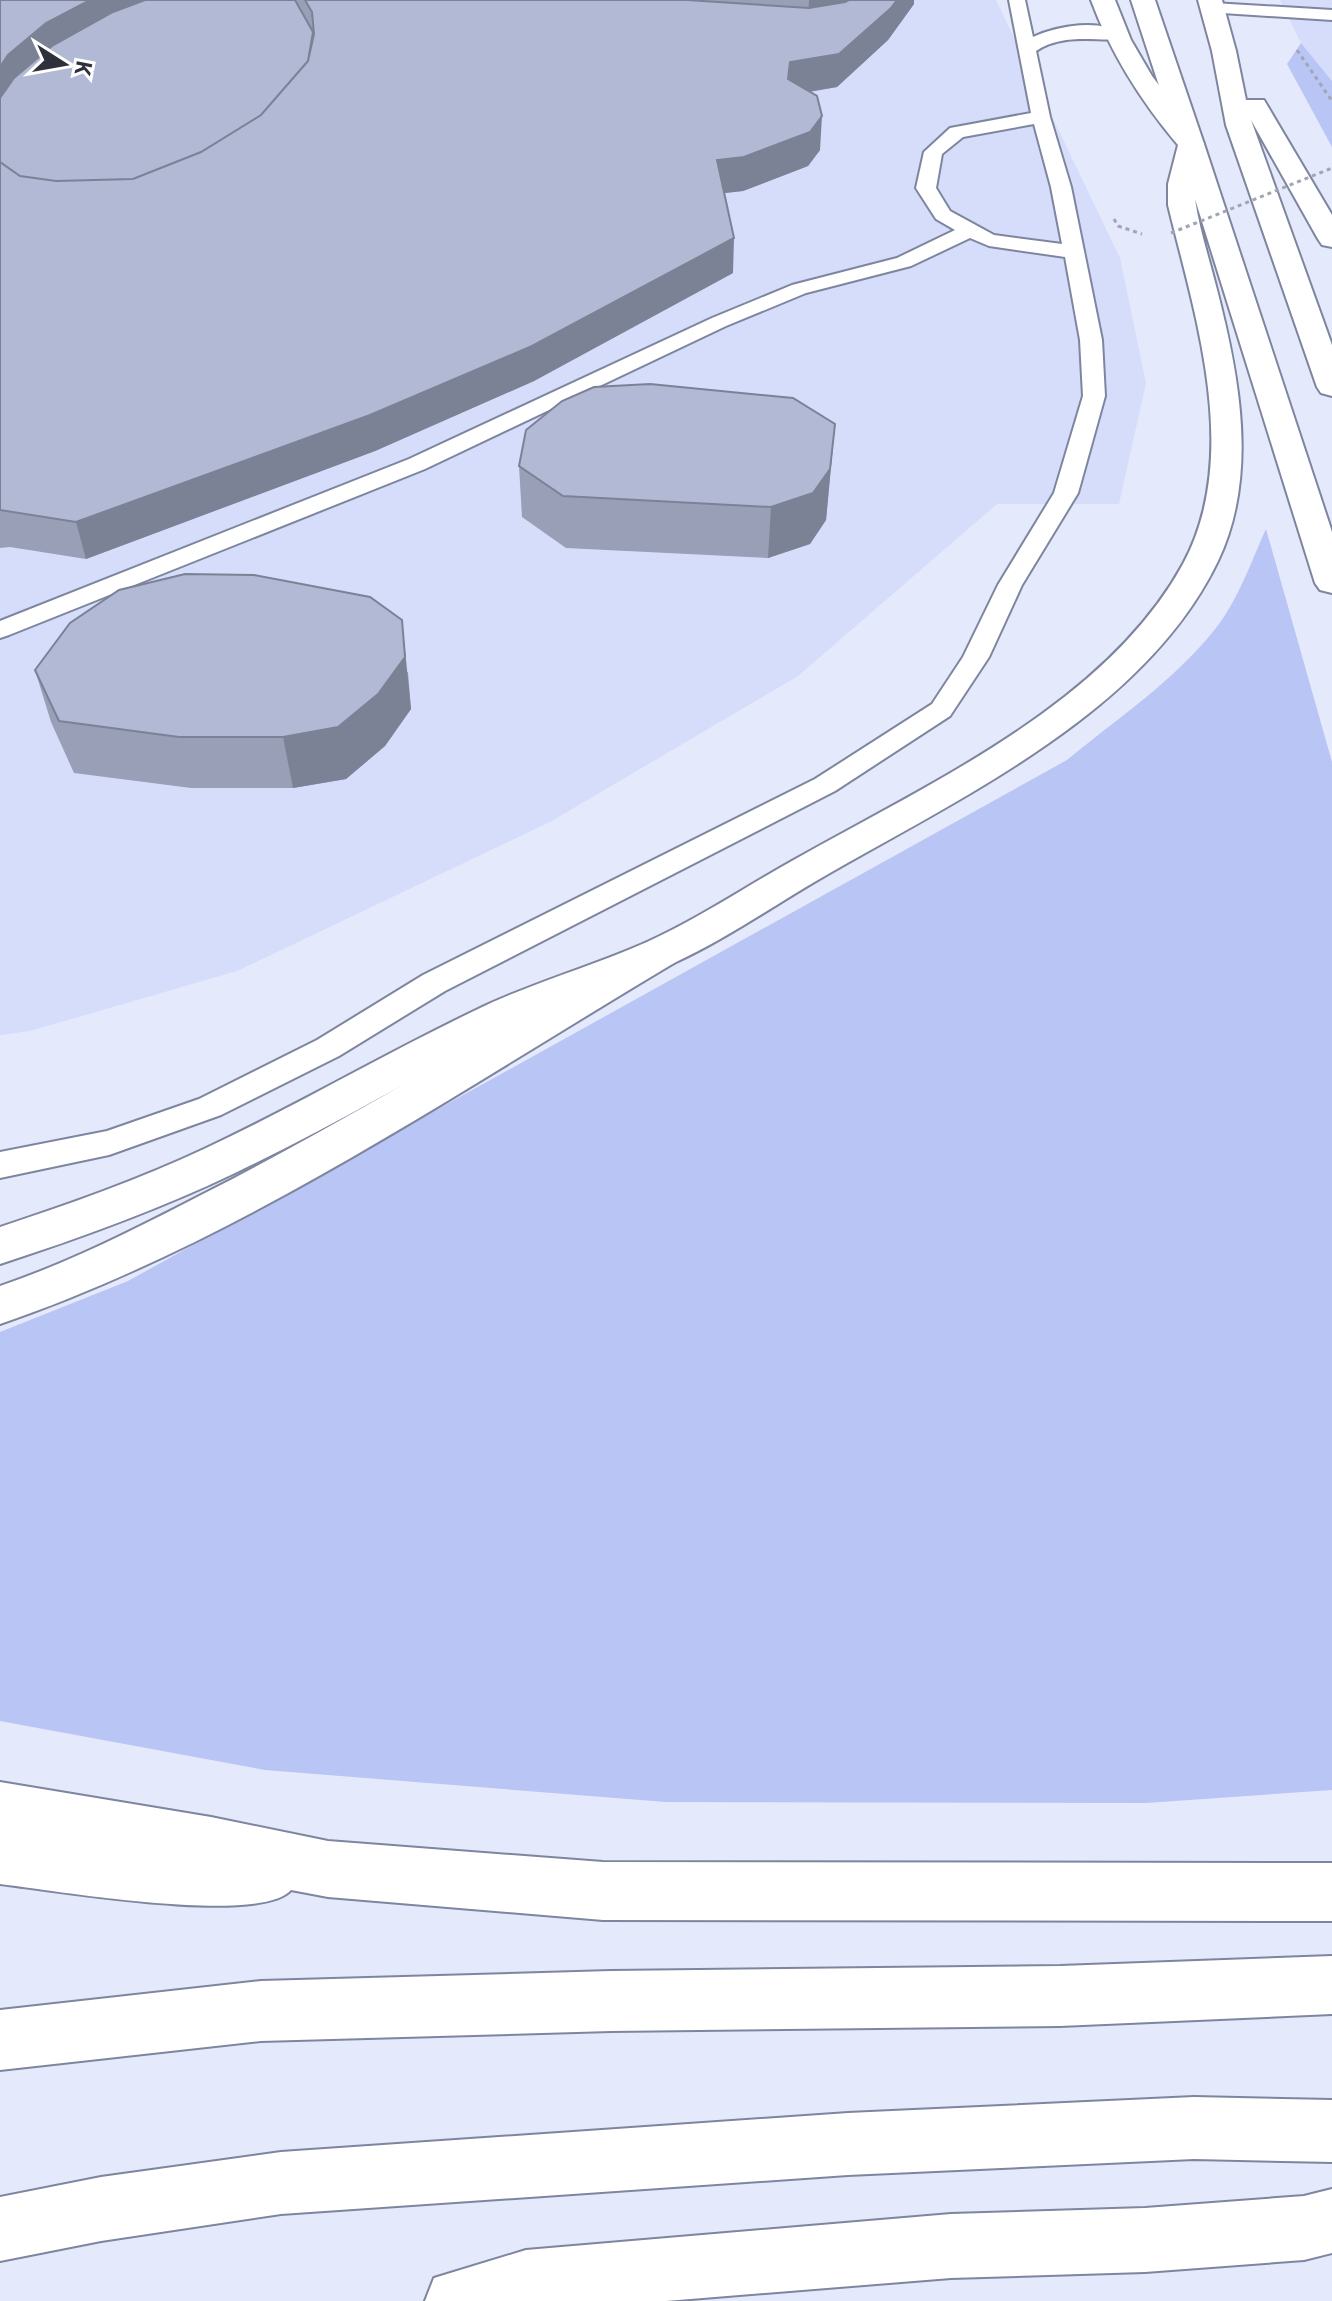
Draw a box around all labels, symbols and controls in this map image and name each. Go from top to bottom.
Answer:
north arrow [24,24,104,104]
text: K [68,58,101,78]

